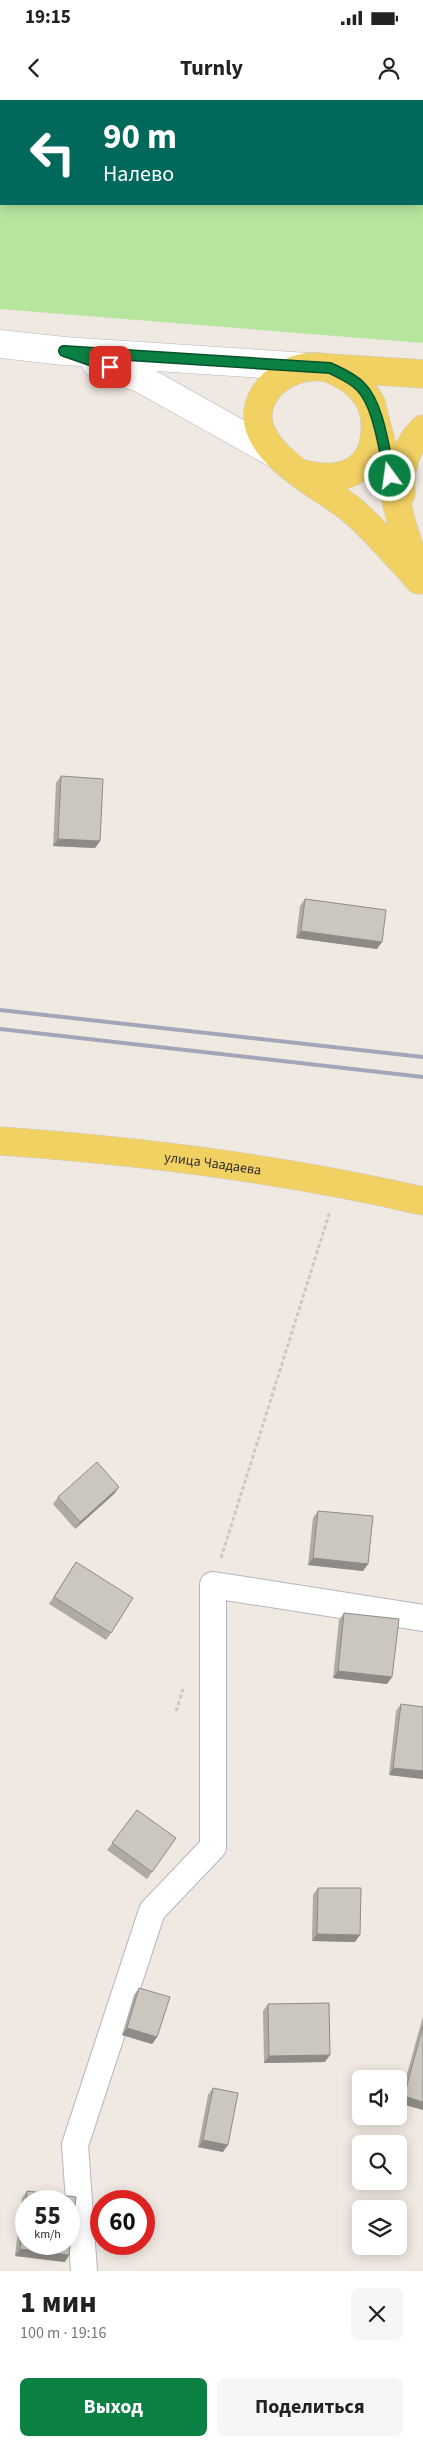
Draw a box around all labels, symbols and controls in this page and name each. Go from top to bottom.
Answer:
text: 19:15 [25,4,71,31]
text: Turnly [180,52,243,84]
icon: back [20,54,48,82]
icon: person [375,54,403,82]
text: 90 m [103,112,177,162]
icon: left [20,120,85,185]
text: Налево [103,158,174,190]
pin [89,346,131,388]
icon: arrive [96,353,124,381]
position arrow [363,449,415,501]
street label: улица Чаадаева [163,1148,263,1181]
map controls [352,2070,407,2255]
button: sound [352,2070,407,2125]
button: search [352,2135,407,2190]
speed limit sign: 60 [90,2190,155,2255]
text: 55 [34,2198,61,2234]
button: layers [352,2200,407,2255]
text: km/h [34,2226,61,2243]
text: 1 мин [20,2281,97,2324]
button: close [351,2288,403,2340]
text: 100 m · 19:16 [20,2322,107,2344]
button: Выход [20,2378,207,2436]
button: Поделиться [217,2378,403,2436]

